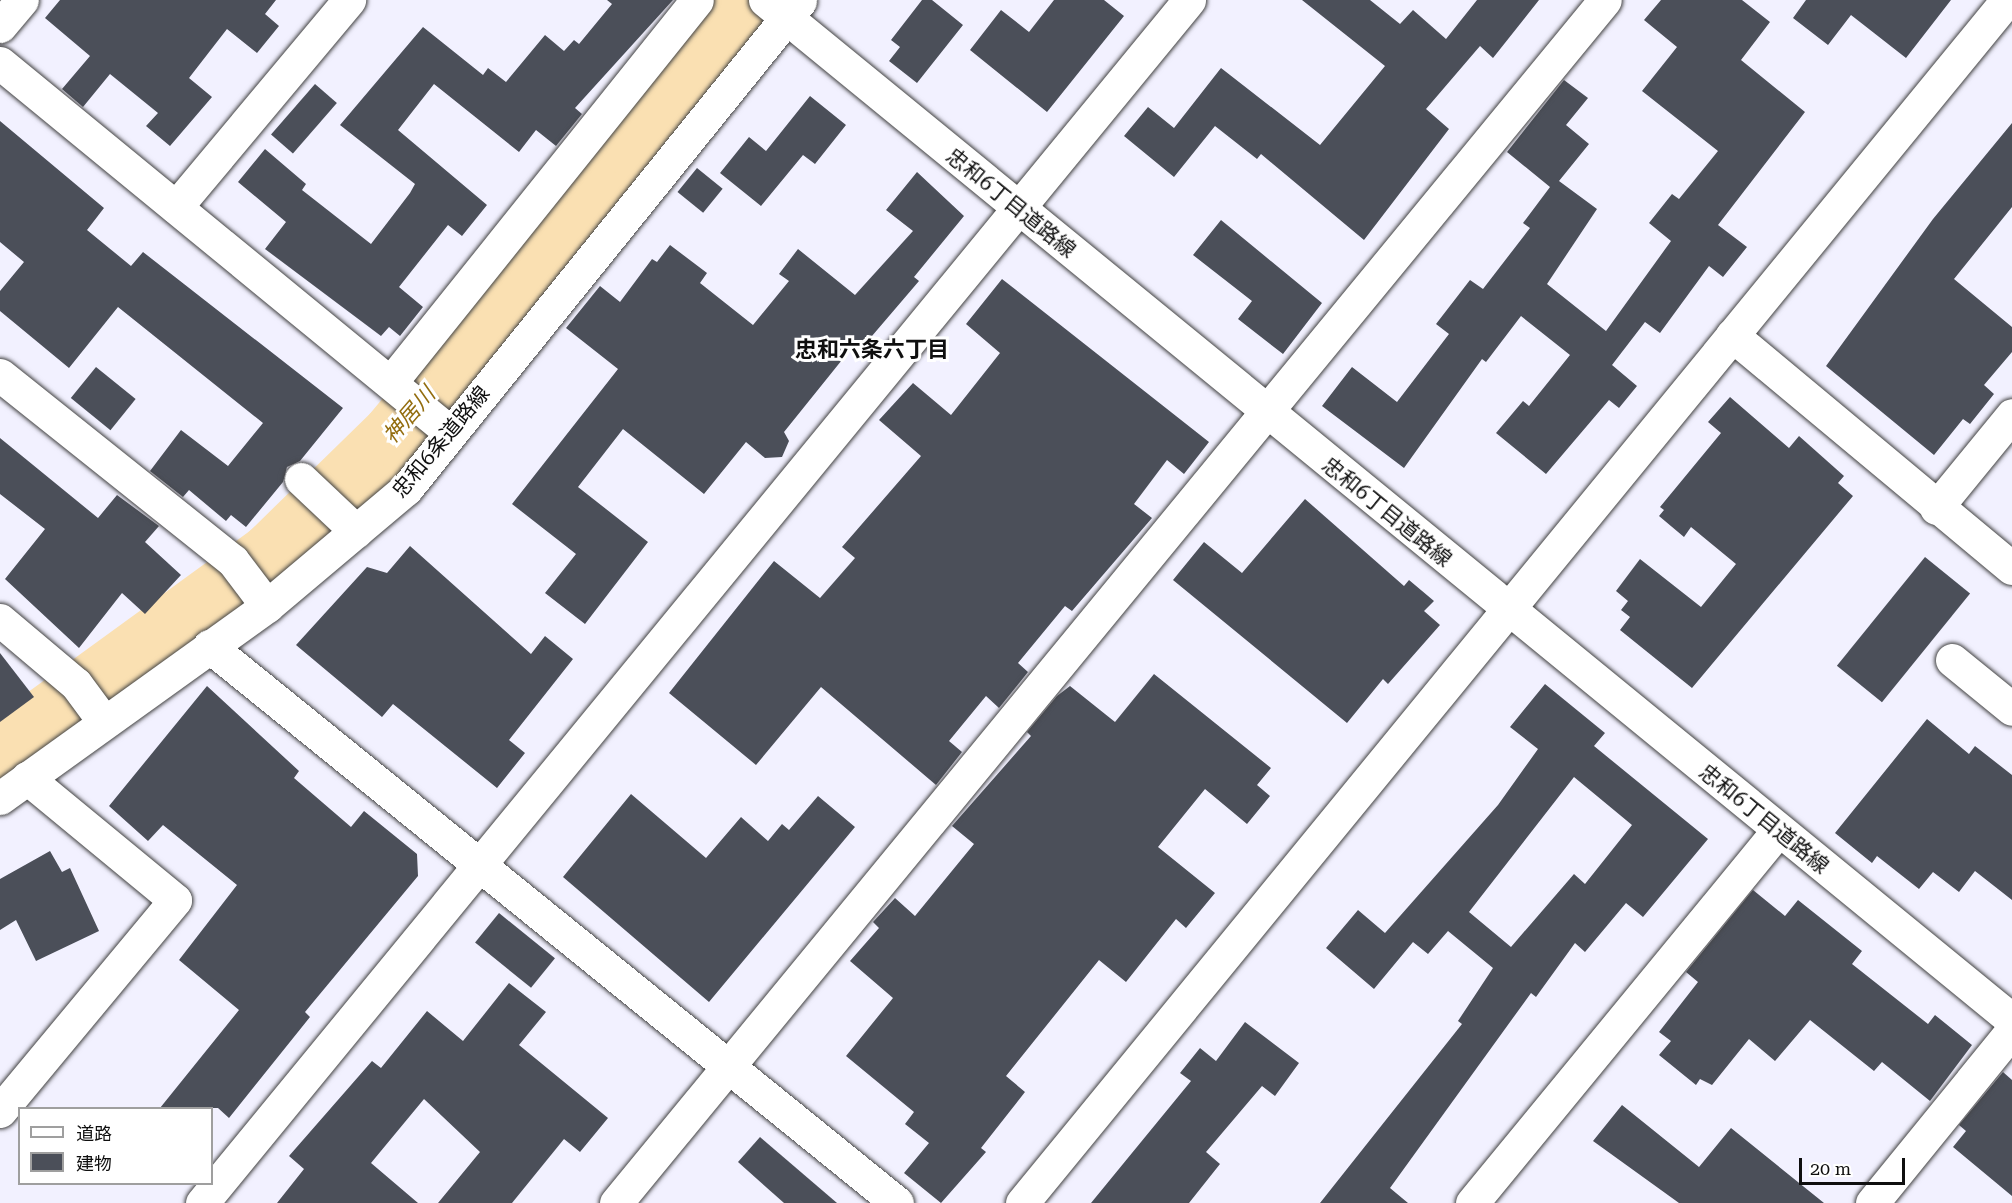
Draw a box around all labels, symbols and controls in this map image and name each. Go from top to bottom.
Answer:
street label: 忠和6丁目道路線 [941,143,1081,263]
district label: 忠和六条六丁目 [795,337,949,363]
water label: 神居川 [377,381,441,449]
street label: 忠和6条道路線 [387,381,495,503]
street label: 忠和6丁目道路線 [1317,452,1457,572]
street label: 忠和6丁目道路線 [1694,759,1834,879]
legend [18,1107,213,1185]
text: 道路 [76,1123,112,1144]
scale bar [1802,1146,1908,1184]
text: 建物 [76,1153,112,1174]
text: 20 m [1810,1158,1851,1179]

